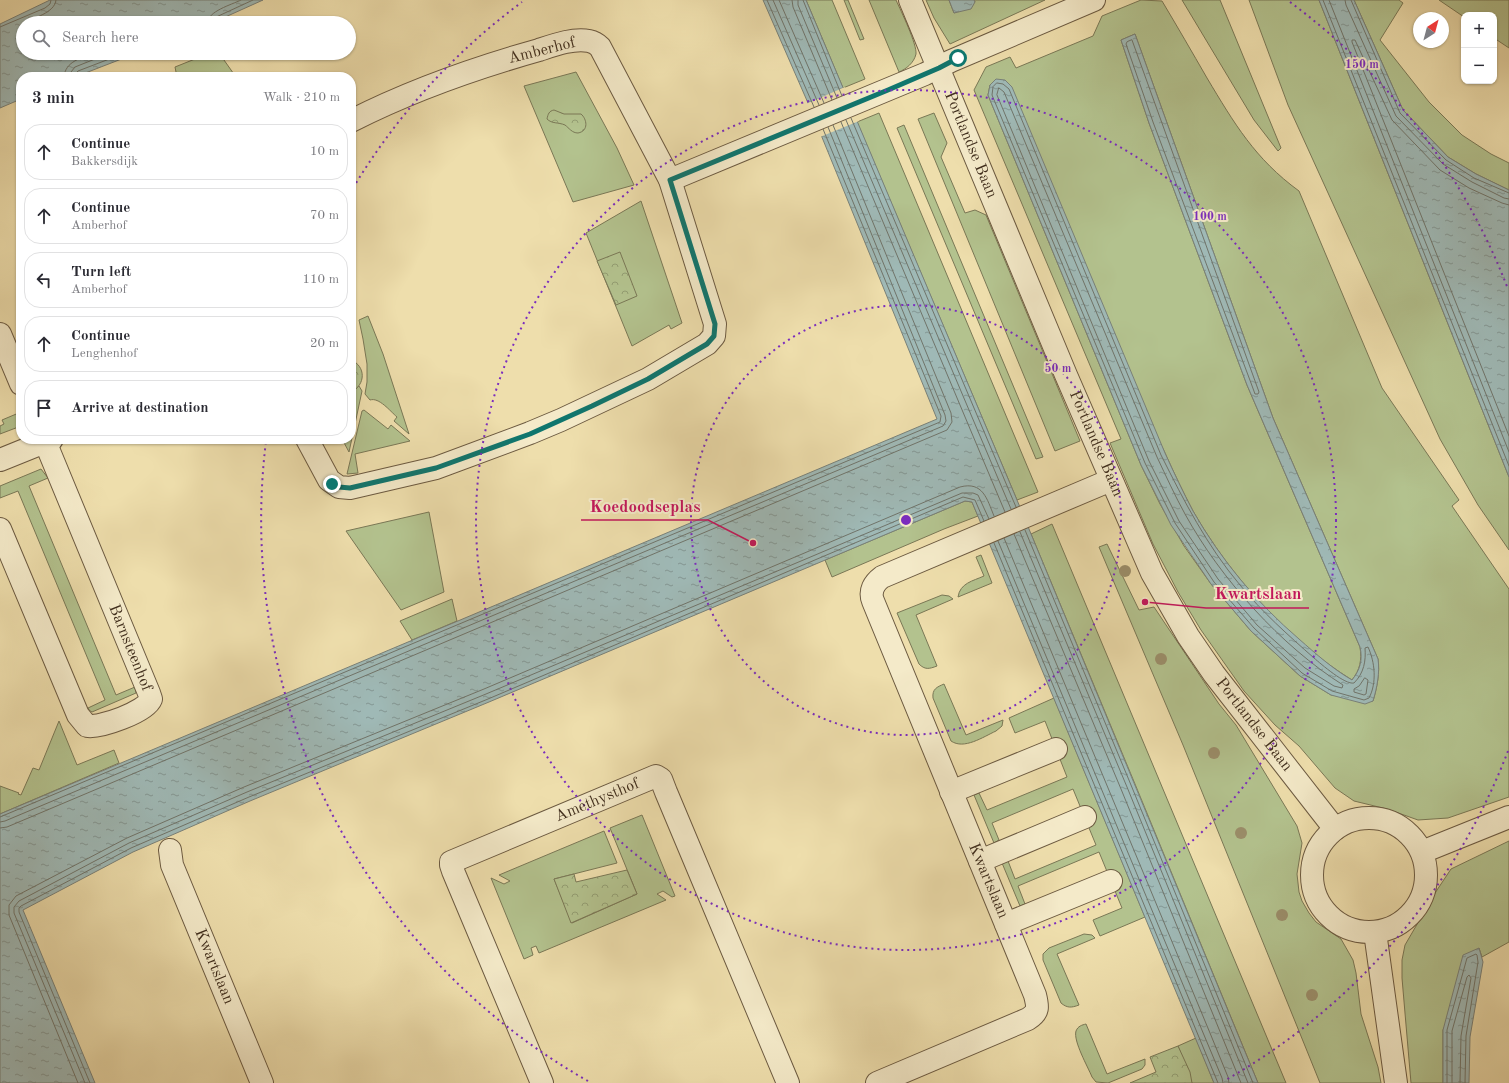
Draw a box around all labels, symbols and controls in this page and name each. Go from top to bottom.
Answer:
north arrow [1413,12,1449,48]
map controls [1461,12,1497,84]
button: + [1461,12,1497,48]
search box [16,16,356,60]
icon: search [30,27,52,49]
text: Search here [62,31,139,46]
street label: Amberhof [507,35,578,67]
button: − [1461,48,1497,84]
route start [949,49,967,67]
text: 150 m [1345,58,1379,71]
street label: Portlandse Baan [941,89,1000,201]
text: 3 min [32,90,75,107]
text: Walk · 210 m [263,91,340,104]
text: Continue [71,137,130,152]
icon: ahead [33,141,55,163]
text: 10 m [310,145,339,158]
text: Bakkersdijk [71,155,138,168]
text: Continue [71,201,130,216]
icon: ahead [33,205,55,227]
text: 70 m [310,209,339,222]
text: 100 m [1193,211,1227,223]
text: Amberhof [71,219,127,232]
text: Turn left [71,265,131,280]
icon: left [33,269,55,291]
text: 110 m [302,273,339,286]
text: Amberhof [71,283,127,296]
text: Continue [71,329,130,344]
icon: ahead [33,333,55,355]
text: 20 m [310,337,339,350]
text: Lenghenhof [71,347,138,360]
text: 50 m [1045,362,1072,375]
street label: Portlandse Baan [1066,388,1126,499]
icon: arrive [33,397,55,419]
text: Arrive at destination [71,401,209,416]
route end [323,475,341,493]
callout: Koedoodseplas [581,491,708,520]
text: Koedoodseplas [590,499,700,516]
centre of rings [899,513,913,527]
callout: Kwartslaan [1206,579,1309,608]
text: Kwartslaan [1214,586,1302,603]
street label: Barnsteenhof [105,602,155,694]
street label: Portlandse Baan [1212,675,1295,775]
street label: Amethysthof [553,776,642,825]
street label: Kwartslaan [965,841,1011,921]
street label: Kwartslaan [191,927,237,1007]

